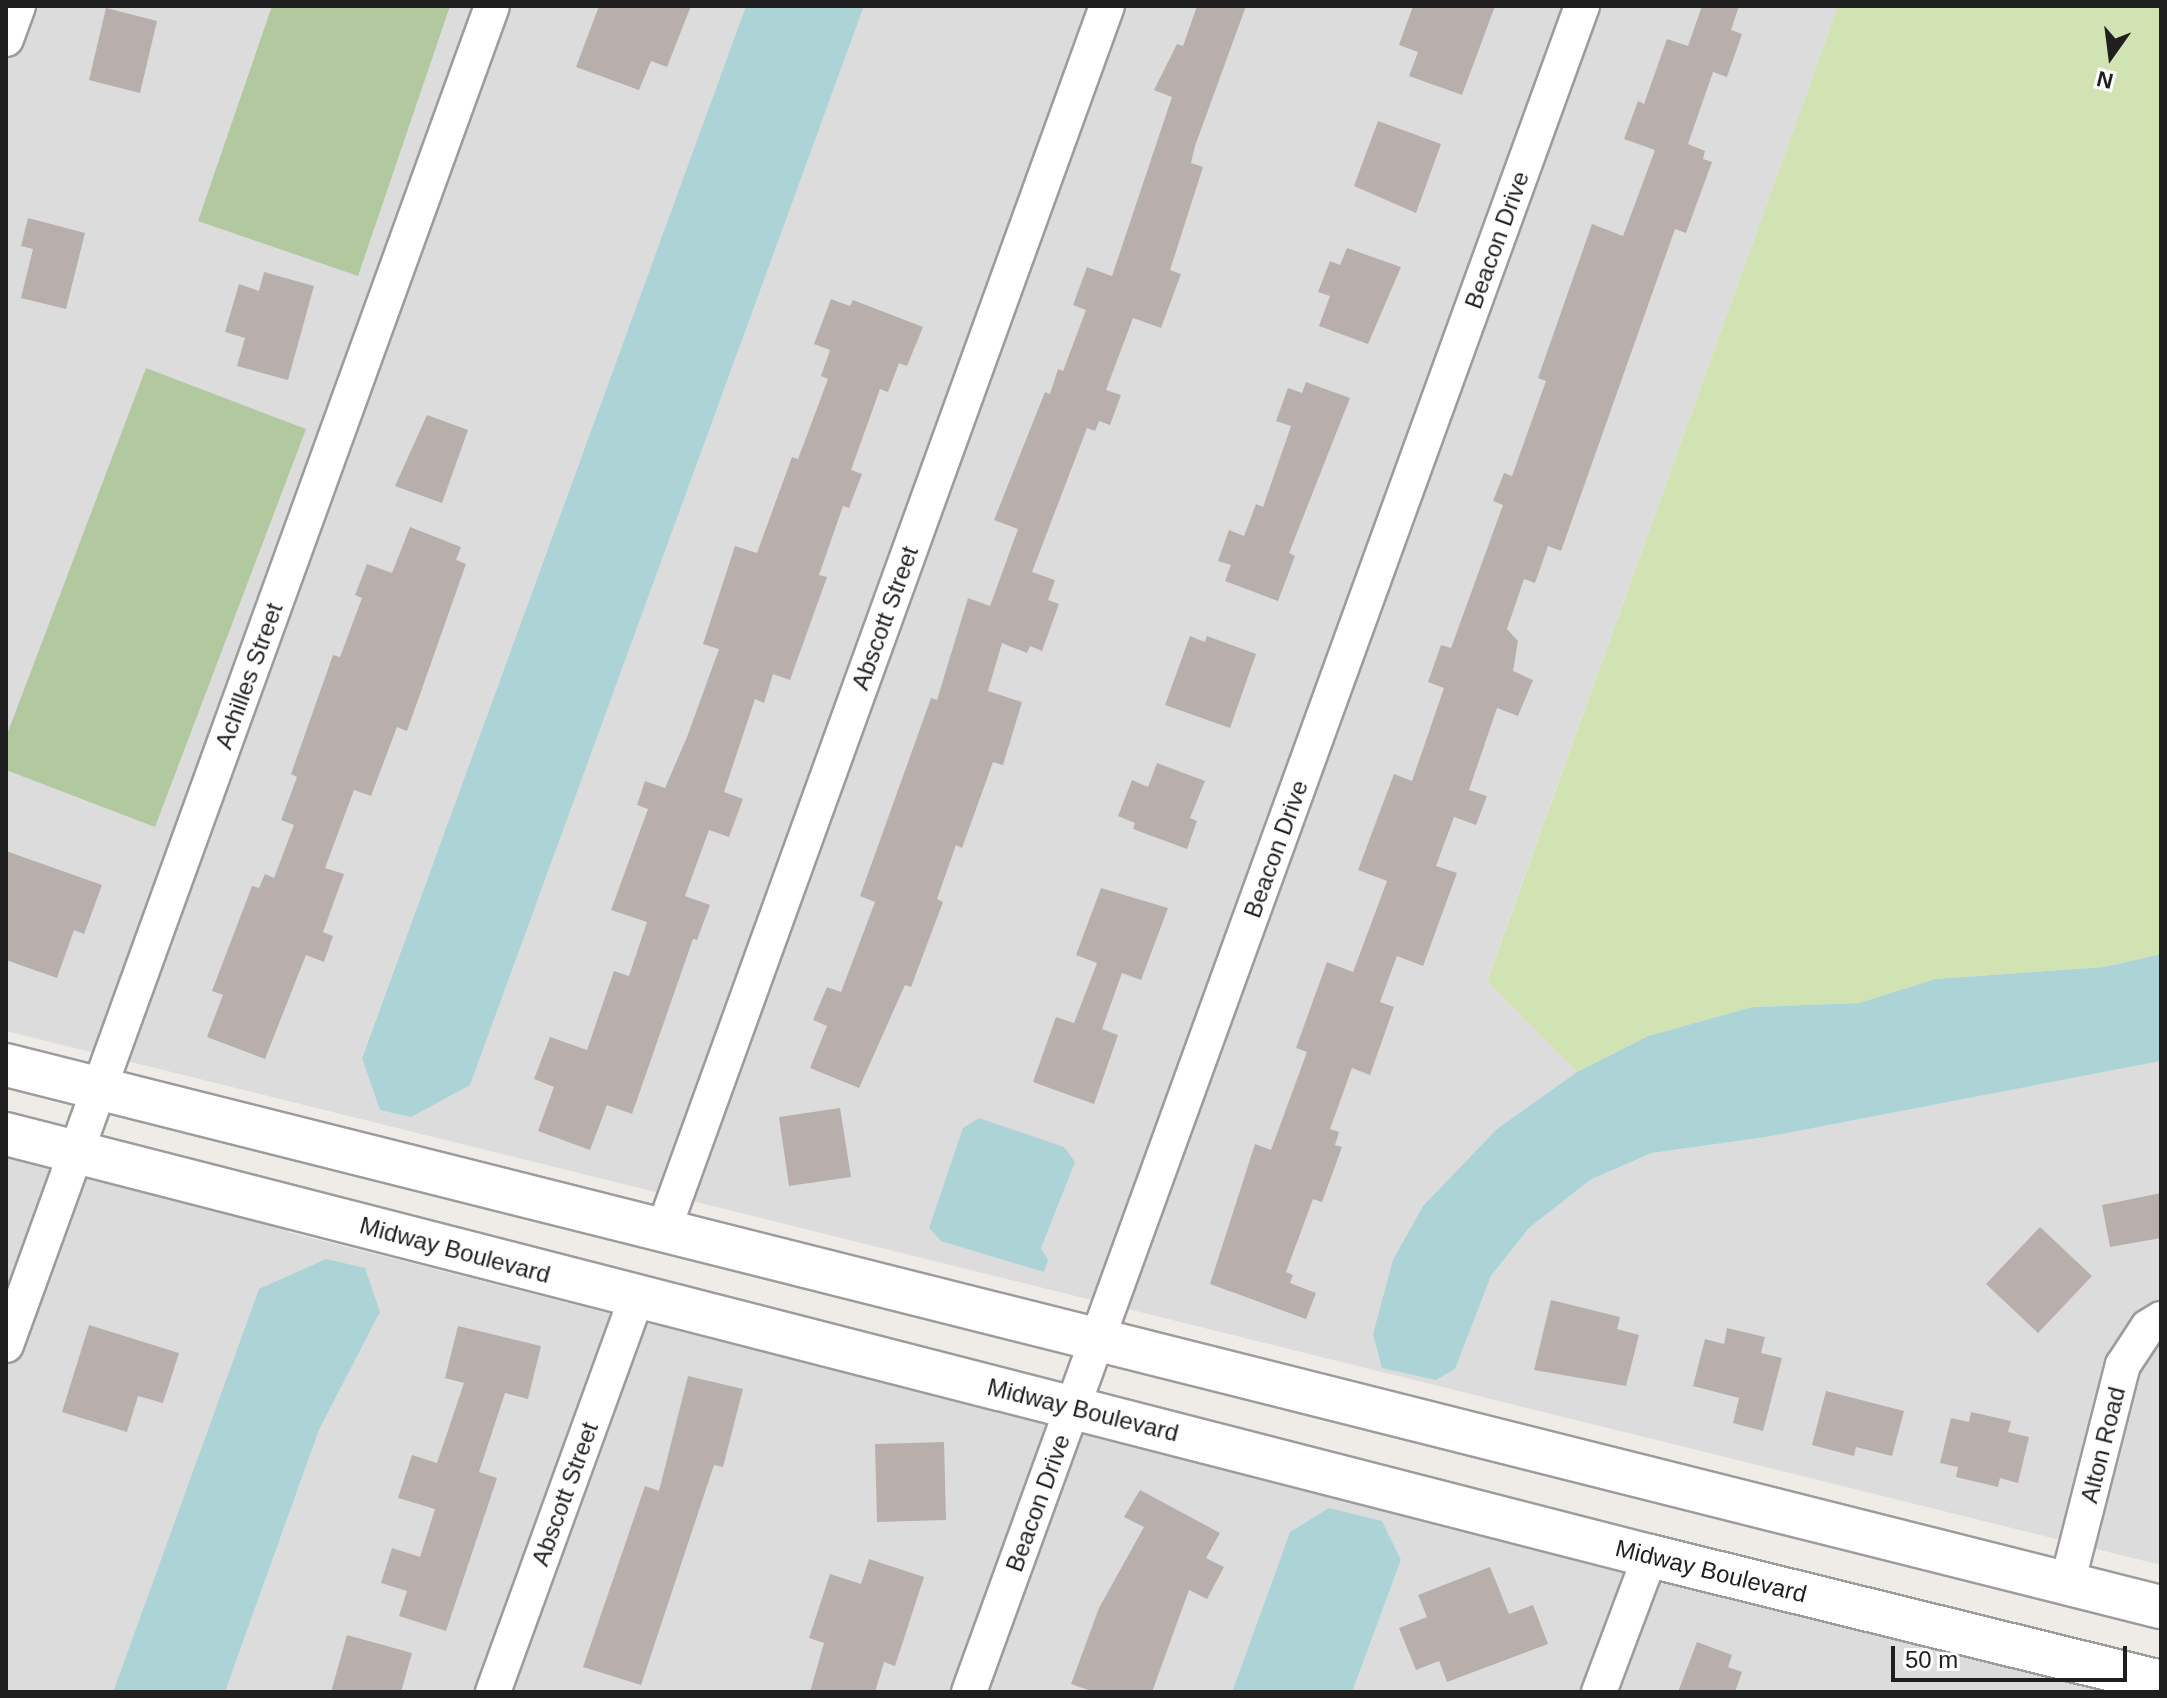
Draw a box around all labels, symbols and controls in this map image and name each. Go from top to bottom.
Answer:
north arrow [2071,16,2151,96]
text: N [2094,66,2116,94]
street label: Beacon Drive [1459,167,1535,313]
street label: Abscott Street [846,542,924,694]
street label: Achilles Street [209,599,289,753]
street label: Beacon Drive [1238,776,1314,922]
street label: Midway Boulevard [357,1211,553,1289]
street label: Midway Boulevard [984,1372,1182,1448]
street label: Alton Road [2075,1384,2131,1506]
street label: Abscott Street [526,1418,604,1570]
street label: Beacon Drive [1000,1430,1076,1576]
street label: Midway Boulevard [1612,1533,1810,1609]
scale bar [1895,1630,2131,1680]
text: 50 m [1905,1646,1958,1673]

